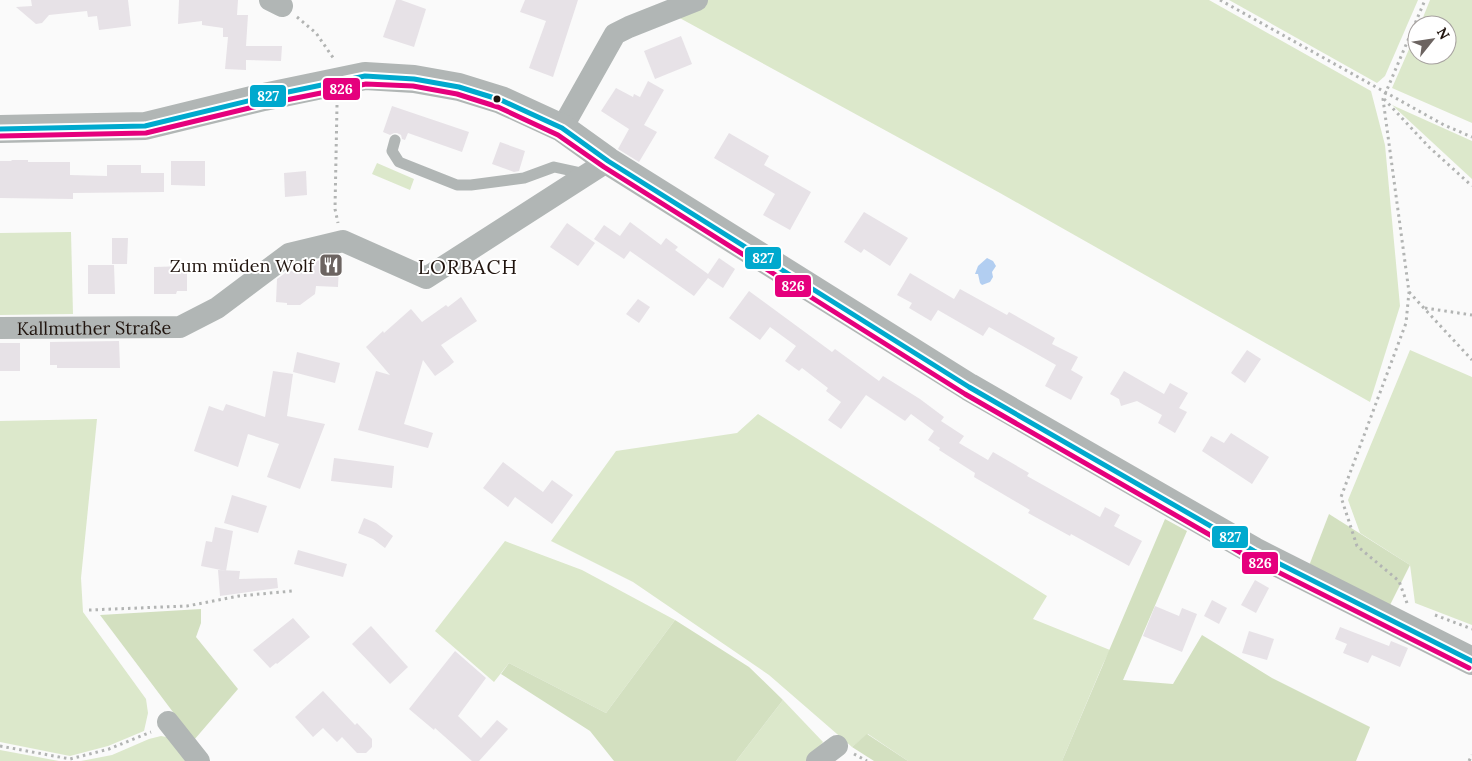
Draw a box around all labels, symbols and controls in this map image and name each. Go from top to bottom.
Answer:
north arrow [1407,15,1457,65]
text: N [1433,24,1454,43]
line badge: 826 [322,77,361,101]
text: 826 [329,80,353,98]
line badge: 827 [249,84,287,108]
text: 827 [257,87,279,105]
unlabelled marker [492,94,502,104]
line badge: 827 [744,246,782,270]
text: 827 [752,249,774,267]
restaurant icon: Zum müden Wolf [318,252,344,278]
place label: Zum müden Wolf [170,254,316,277]
district label: LORBACH [418,254,518,279]
line badge: 826 [774,274,812,298]
text: 826 [781,277,805,295]
street label: Kallmuther Straße [17,316,172,339]
line badge: 827 [1211,525,1249,549]
text: 827 [1219,528,1241,546]
line badge: 826 [1241,551,1279,575]
text: 826 [1248,554,1272,572]

